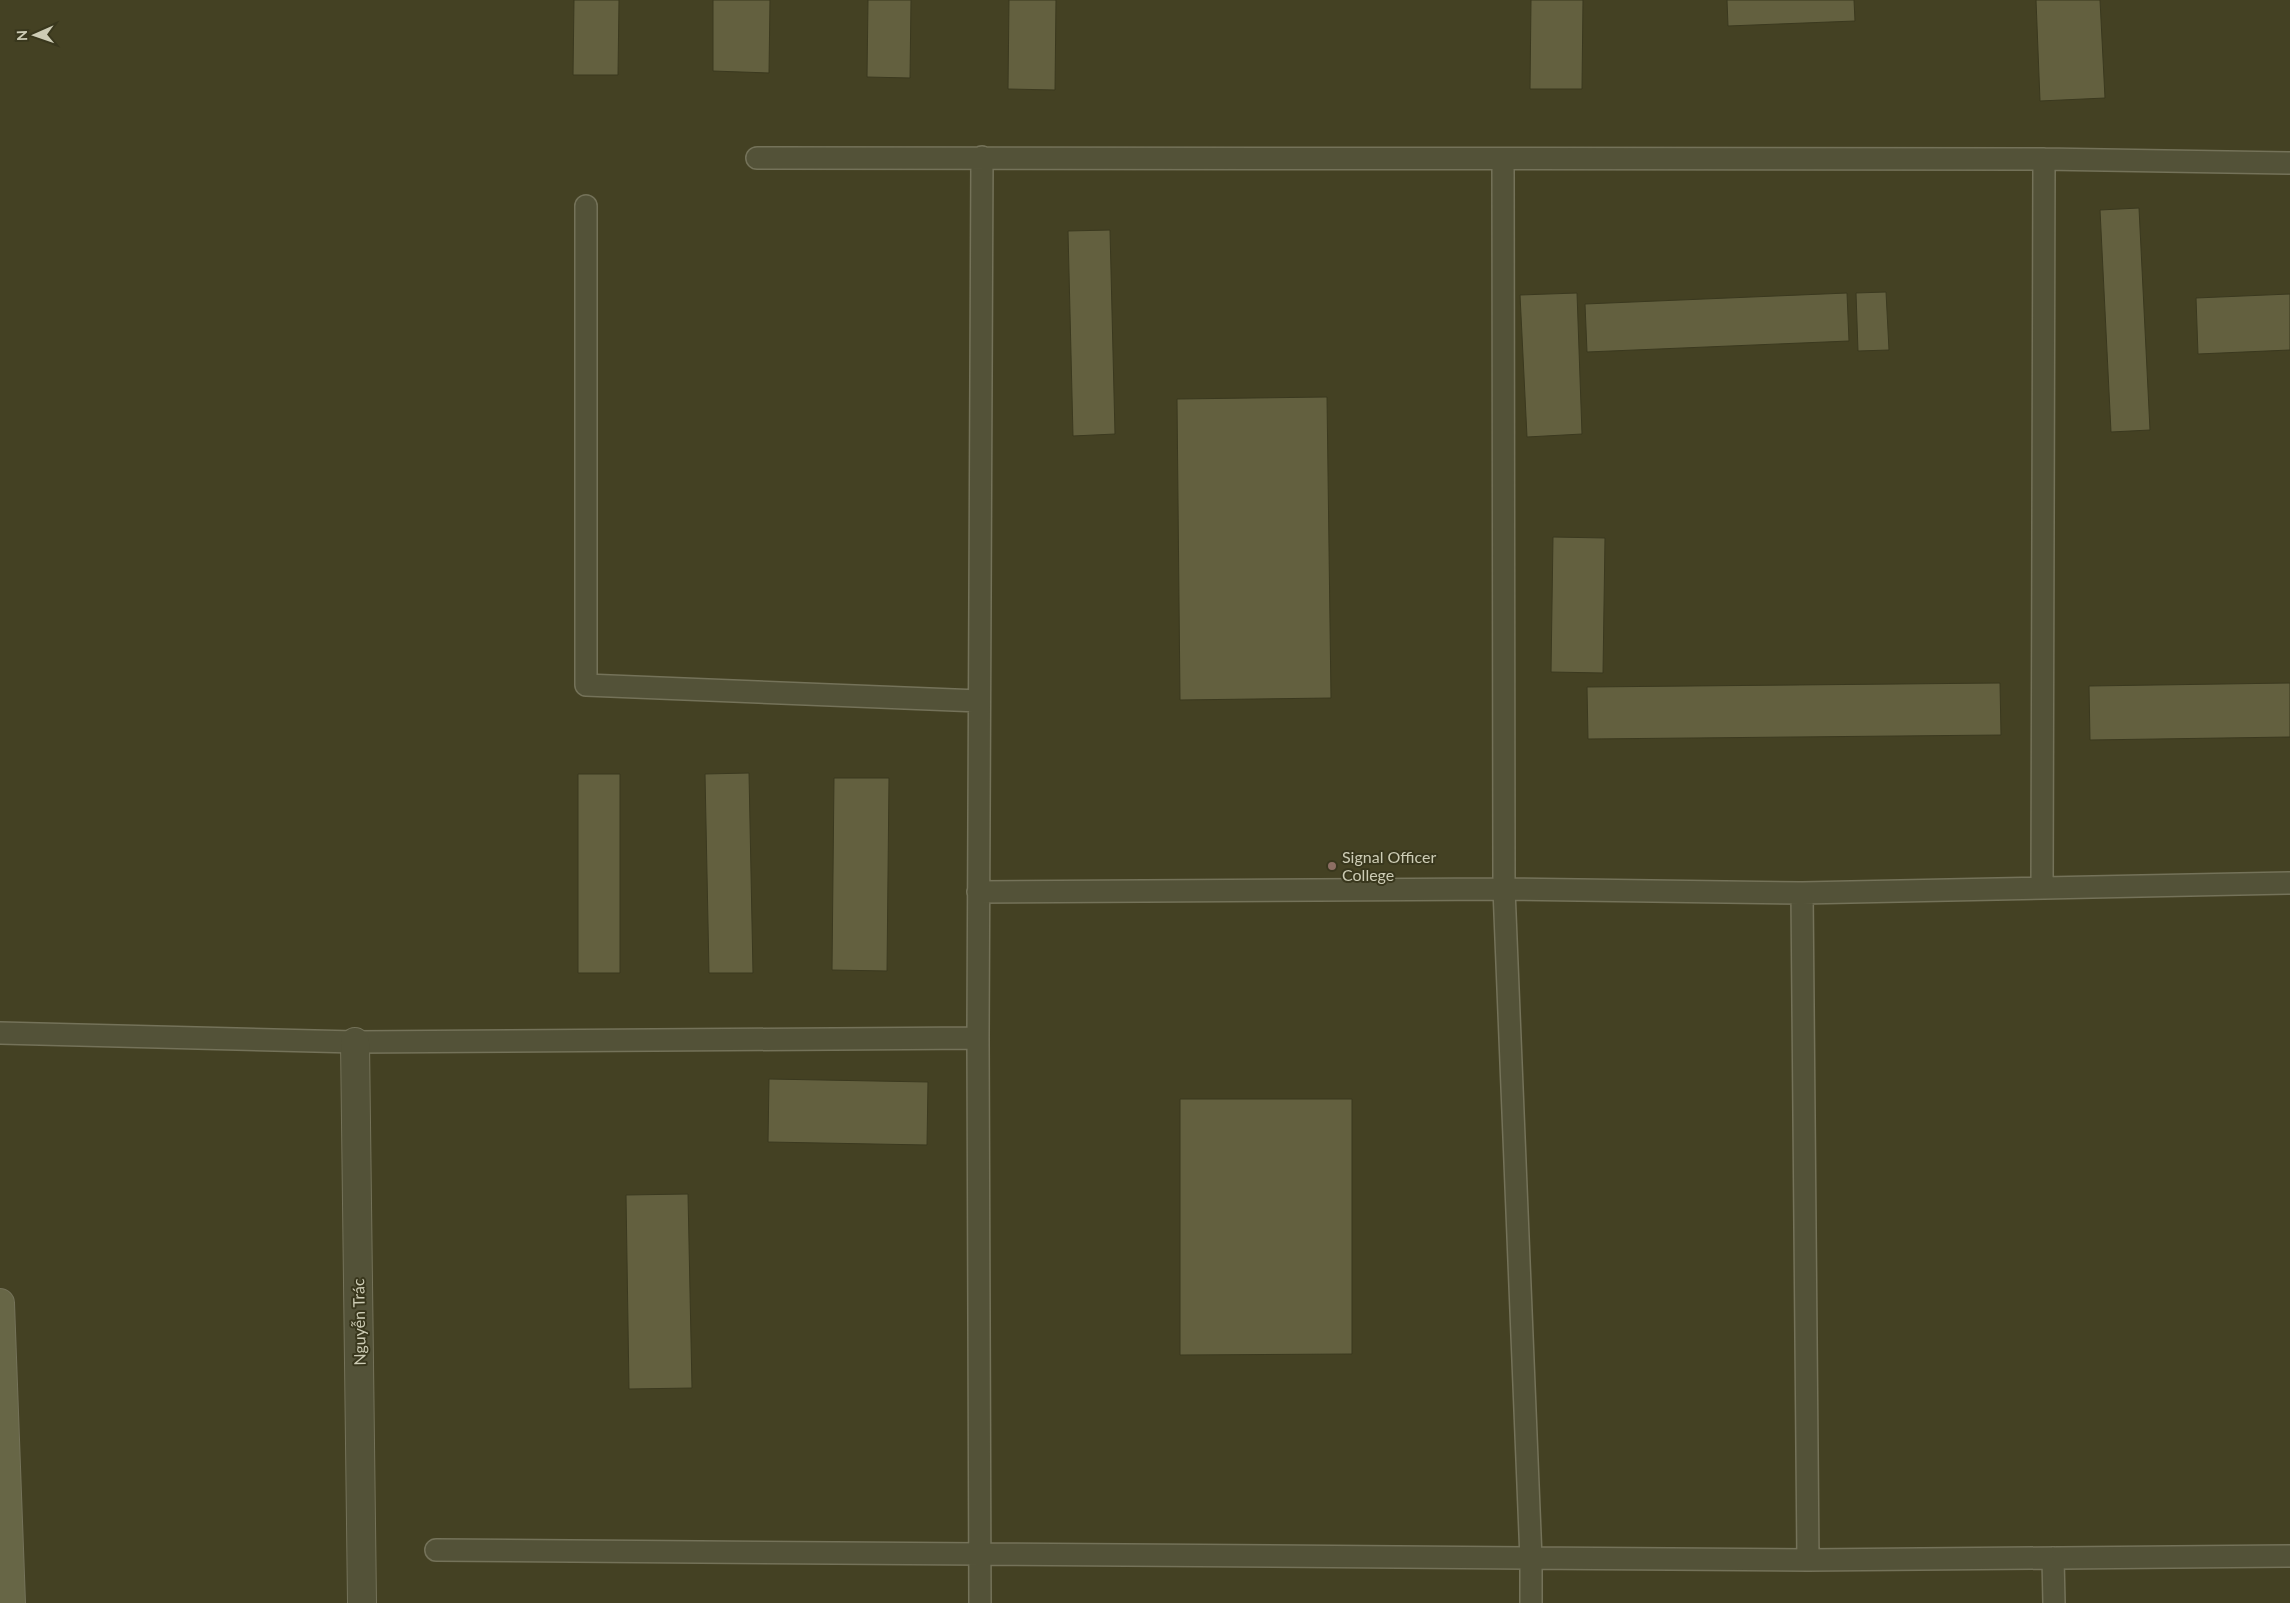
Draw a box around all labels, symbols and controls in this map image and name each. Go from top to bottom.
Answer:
north arrow [10,10,60,60]
text: N [13,30,30,41]
place label: Signal Officer College [1342,847,1436,884]
marker: Signal Officer College [1326,860,1338,872]
street label: Nguyễn Trác [348,1278,369,1366]

